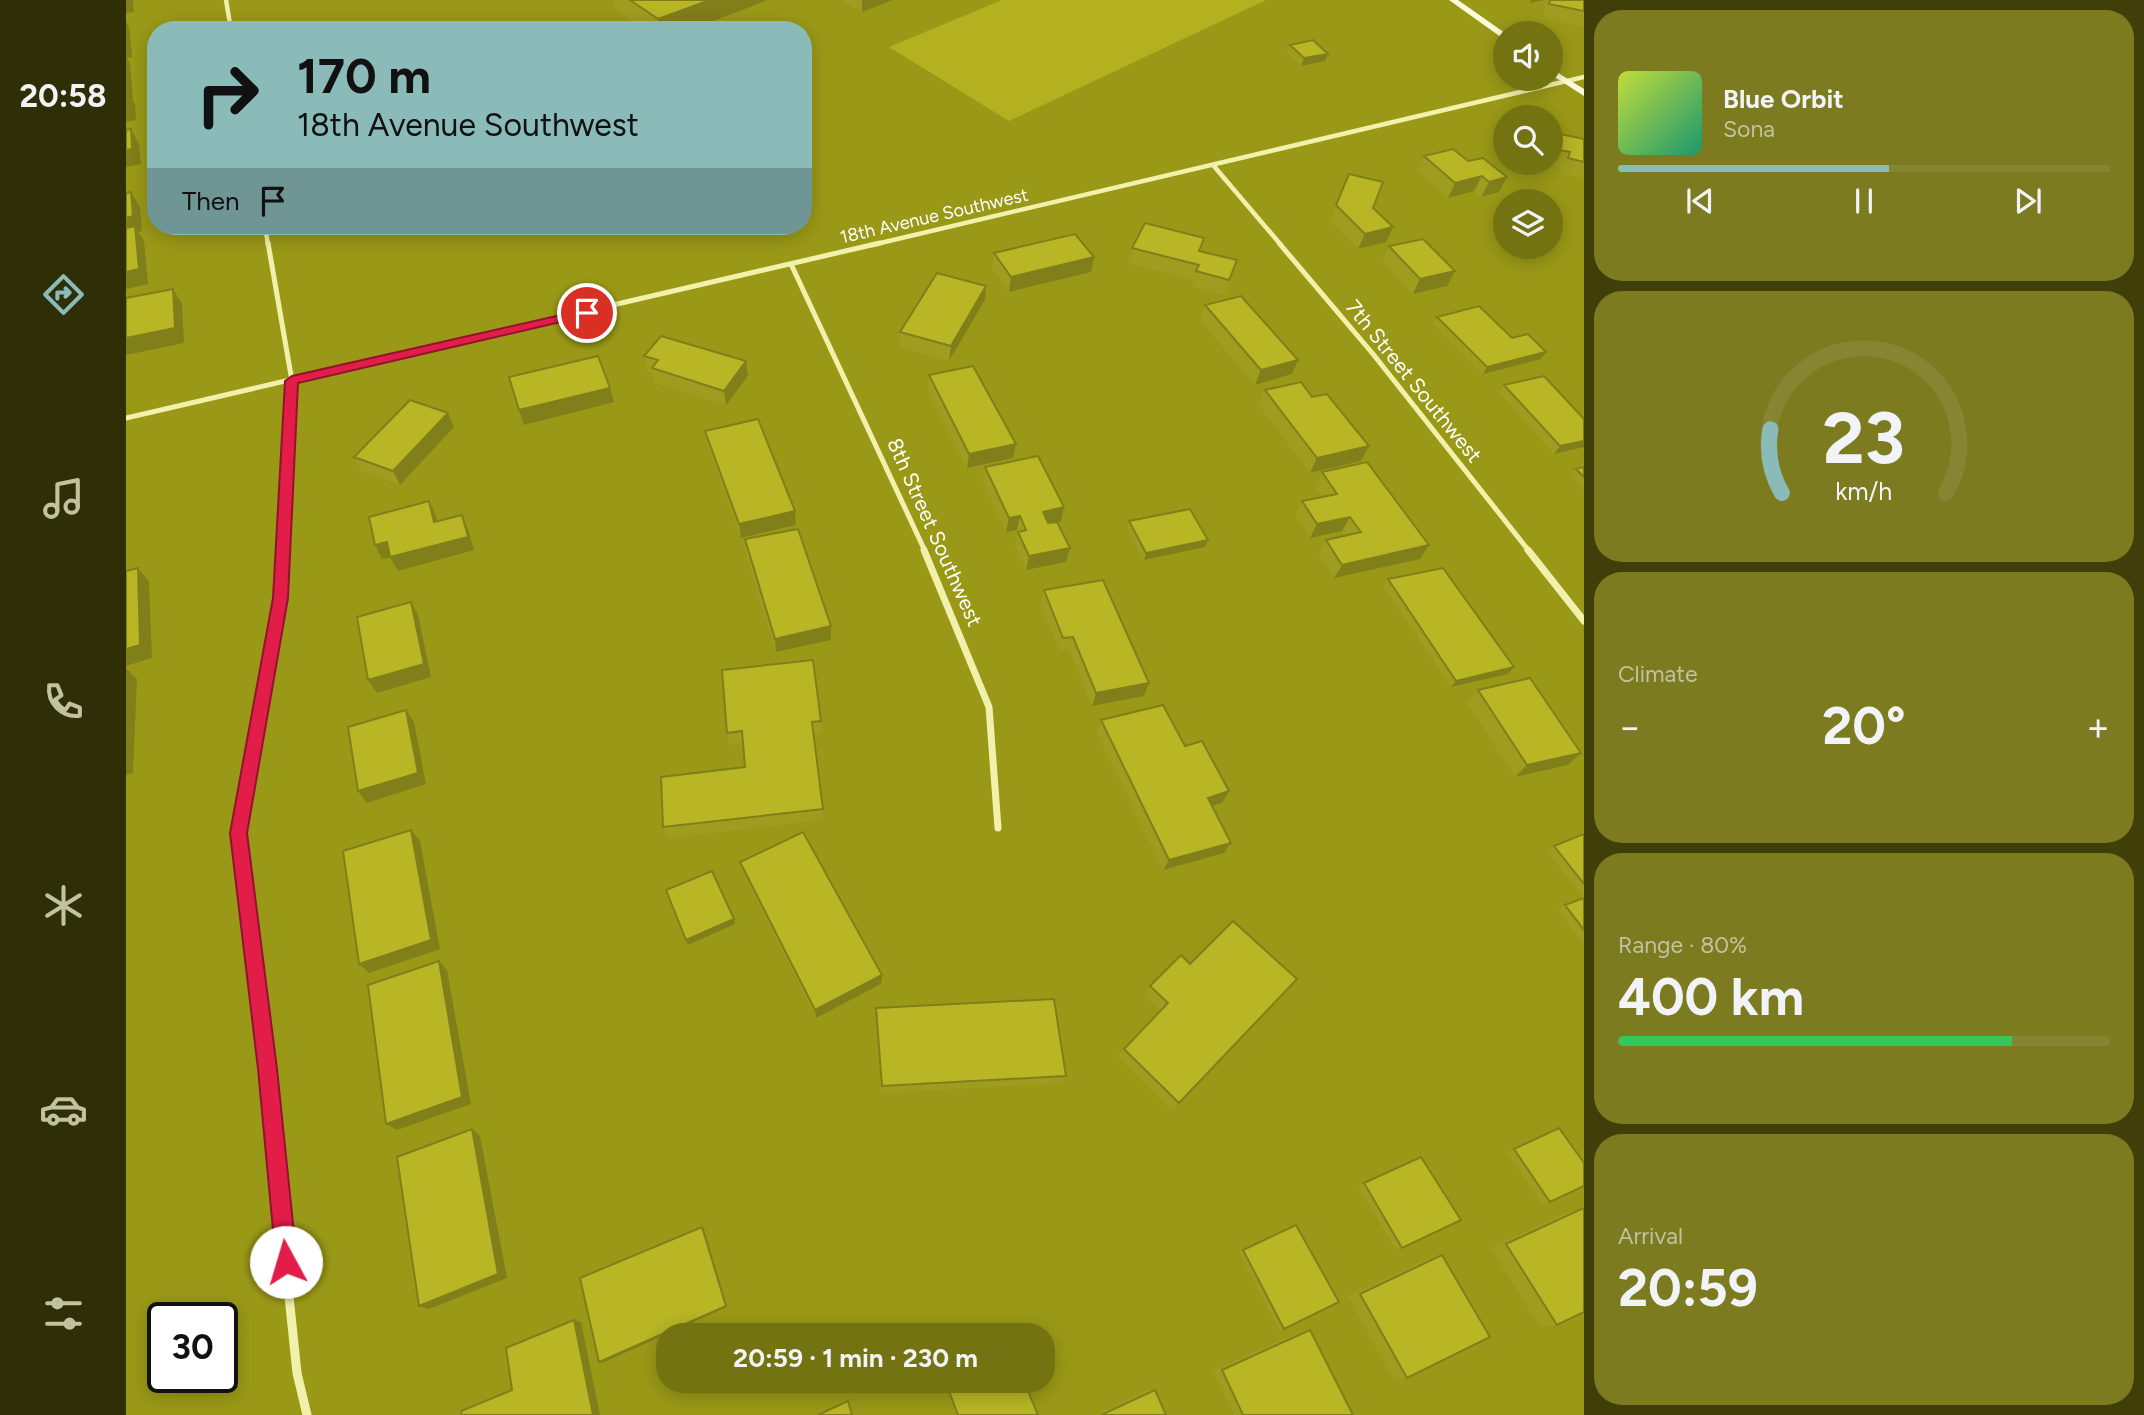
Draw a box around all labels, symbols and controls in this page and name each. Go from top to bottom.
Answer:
map controls [1493,21,1563,259]
button: sound [1493,21,1563,91]
text: 170 m [297,46,431,105]
icon: right [182,49,273,140]
text: 20:58 [19,77,107,115]
text: Blue Orbit [1723,83,1844,115]
button: search [1493,105,1563,175]
text: 18th Avenue Southwest [297,106,639,144]
text: Sona [1723,115,1775,143]
icon: arrive [254,182,292,220]
icon: previous [1681,182,1719,220]
icon: pause [1845,182,1883,220]
icon: next [2009,182,2047,220]
street label: 18th Avenue Southwest [838,184,1030,248]
text: Then [182,185,240,217]
button: layers [1493,189,1563,259]
icon: directions [39,270,88,319]
pin [557,283,617,343]
icon: arrive [568,294,606,332]
street label: 7th Street Southwest [1341,295,1487,467]
text: 23 [1823,394,1905,481]
street label: 8th Street Southwest [882,434,988,630]
icon: music [39,474,88,523]
text: km/h [1835,475,1893,505]
text: Climate [1618,660,1697,688]
icon: phone [39,677,88,726]
text: 20° [1822,695,1906,757]
text: − [1618,704,1642,750]
text: + [2086,704,2110,750]
icon: climate [39,881,88,930]
text: Range · 80% [1618,931,1747,959]
text: 400 km [1618,966,1804,1028]
icon: car [39,1085,88,1134]
text: Arrival [1618,1222,1683,1250]
position arrow [249,1225,323,1299]
text: 20:59 [1618,1257,1758,1319]
icon: filters [39,1289,88,1338]
speed limit sign: 30 [147,1302,238,1393]
text: 20:59 · 1 min · 230 m [733,1342,978,1374]

